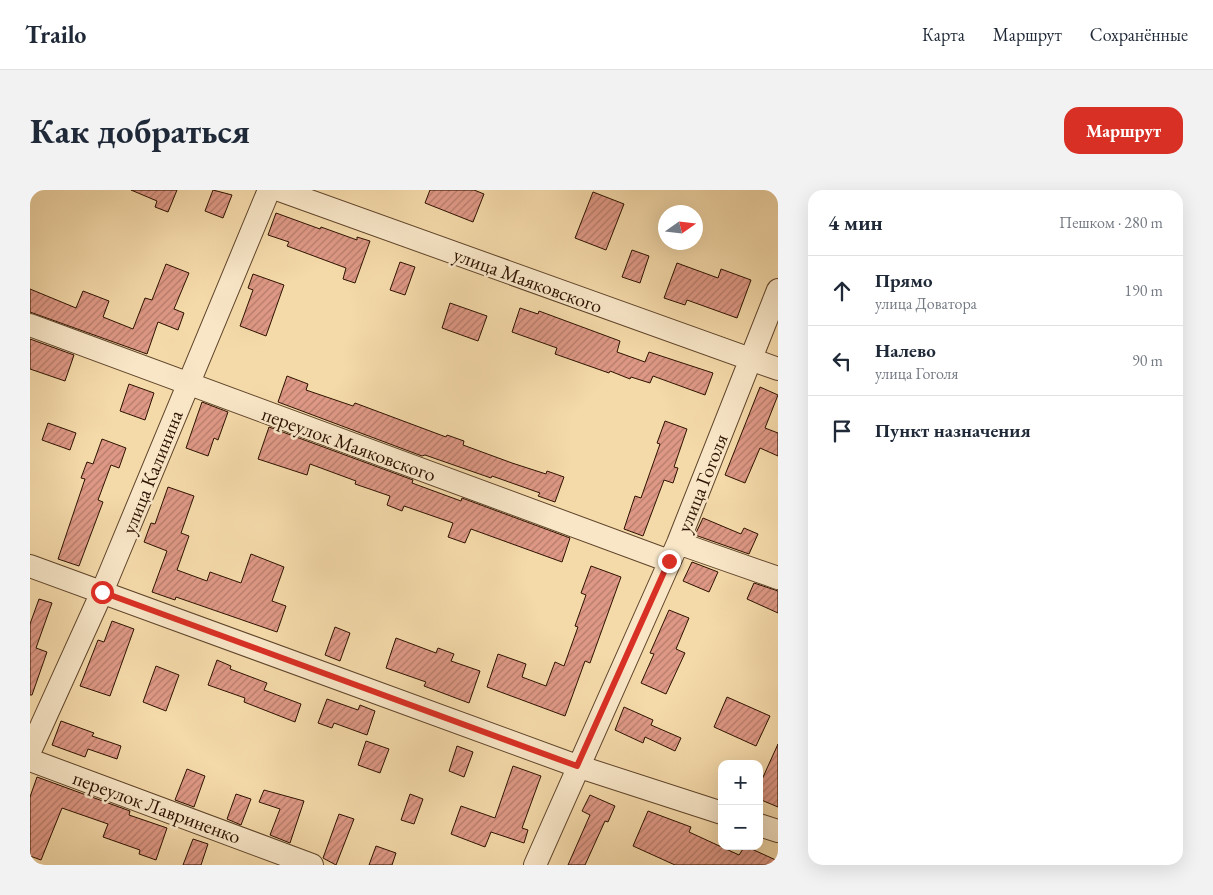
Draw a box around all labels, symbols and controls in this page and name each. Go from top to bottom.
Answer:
text: Trailo [25,19,86,50]
text: Карта [922,23,965,46]
text: Маршрут [993,23,1062,46]
text: Сохранённые [1090,23,1188,46]
button: Маршрут [1064,107,1183,154]
text: Как добраться [30,108,250,153]
north arrow [658,205,703,250]
text: 4 мин [828,209,883,236]
text: Пешком · 280 m [1059,212,1163,233]
street label: улица Маяковского [450,241,606,319]
text: Прямо [875,268,933,293]
icon: ahead [828,277,856,305]
text: 190 m [1124,280,1163,301]
text: улица Доватора [875,293,977,314]
text: Налево [875,338,936,363]
icon: left [828,347,856,375]
text: 90 m [1132,350,1163,371]
text: улица Гоголя [875,363,958,384]
street label: переулок Маяковского [258,400,440,488]
street label: улица Калинина [115,406,189,538]
icon: arrive [828,417,856,445]
text: Пункт назначения [875,418,1031,443]
street label: улица Гоголя [670,430,734,536]
route end [658,550,681,573]
route start [91,581,114,604]
map controls [718,760,763,850]
button: + [718,760,763,805]
street label: переулок Лавриненко [70,765,245,849]
button: − [718,805,763,850]

